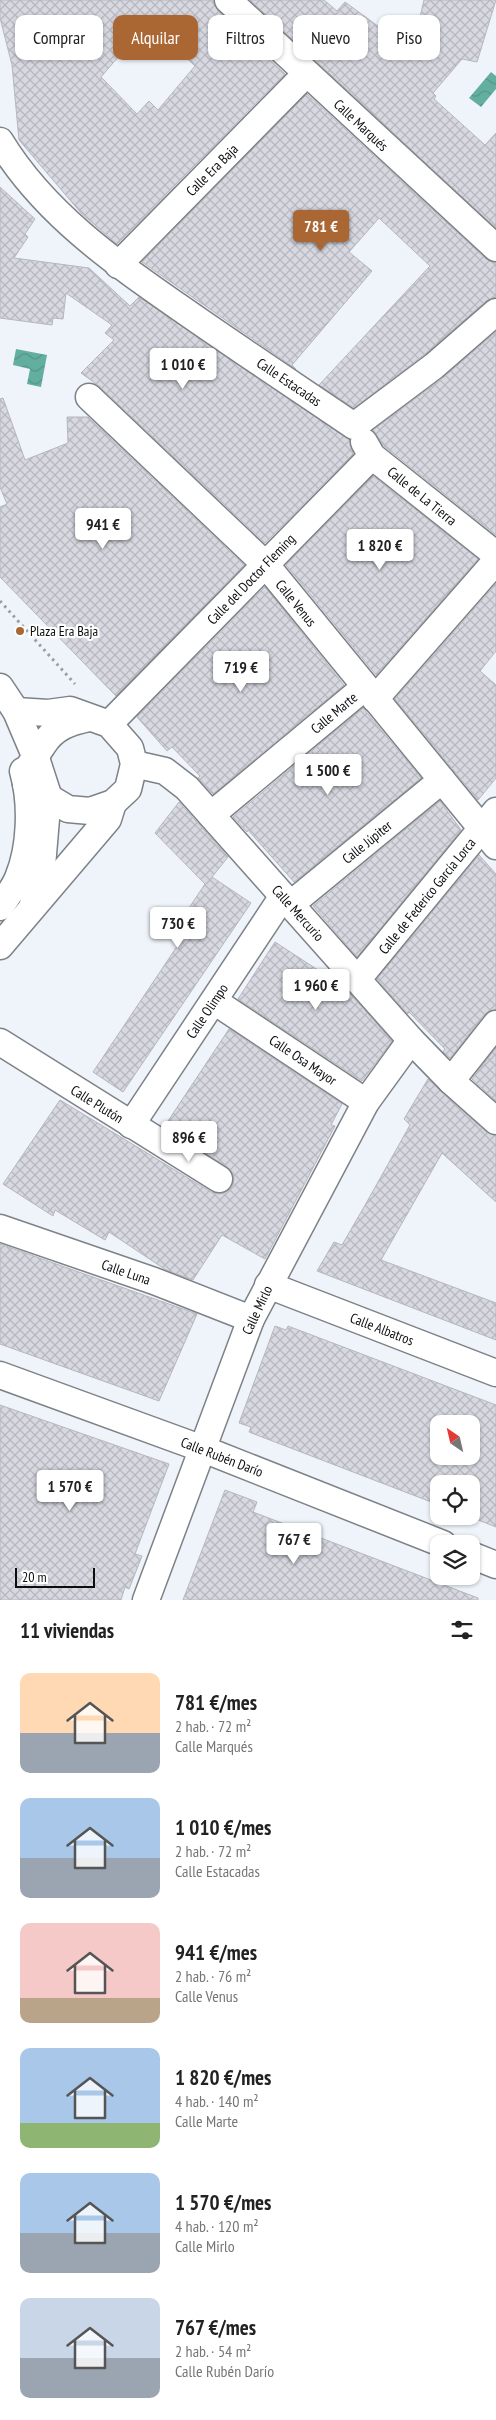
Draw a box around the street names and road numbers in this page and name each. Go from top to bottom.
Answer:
street label: Calle Marqués [330,95,392,155]
street label: Calle Era Baja [182,140,242,200]
street label: Calle Estacadas [253,354,325,410]
street label: Calle de La Tierra [384,463,460,529]
street label: Calle del Doctor Fleming [203,530,299,628]
street label: Calle Venus [272,576,321,630]
street label: Calle Marte [307,688,361,738]
street label: Calle Júpiter [338,816,396,868]
street label: Calle de Federico García Lorca [375,834,479,958]
street label: Calle Mercurio [268,881,328,945]
street label: Calle Olimpo [182,980,232,1042]
street label: Calle Osa Mayor [266,1031,340,1089]
street label: Calle Plutón [67,1081,127,1127]
street label: Calle Luna [99,1255,153,1289]
street label: Calle Mirlo [238,1283,276,1337]
street label: Calle Albatros [348,1309,417,1349]
street label: Calle Rubén Darío [178,1433,266,1481]

